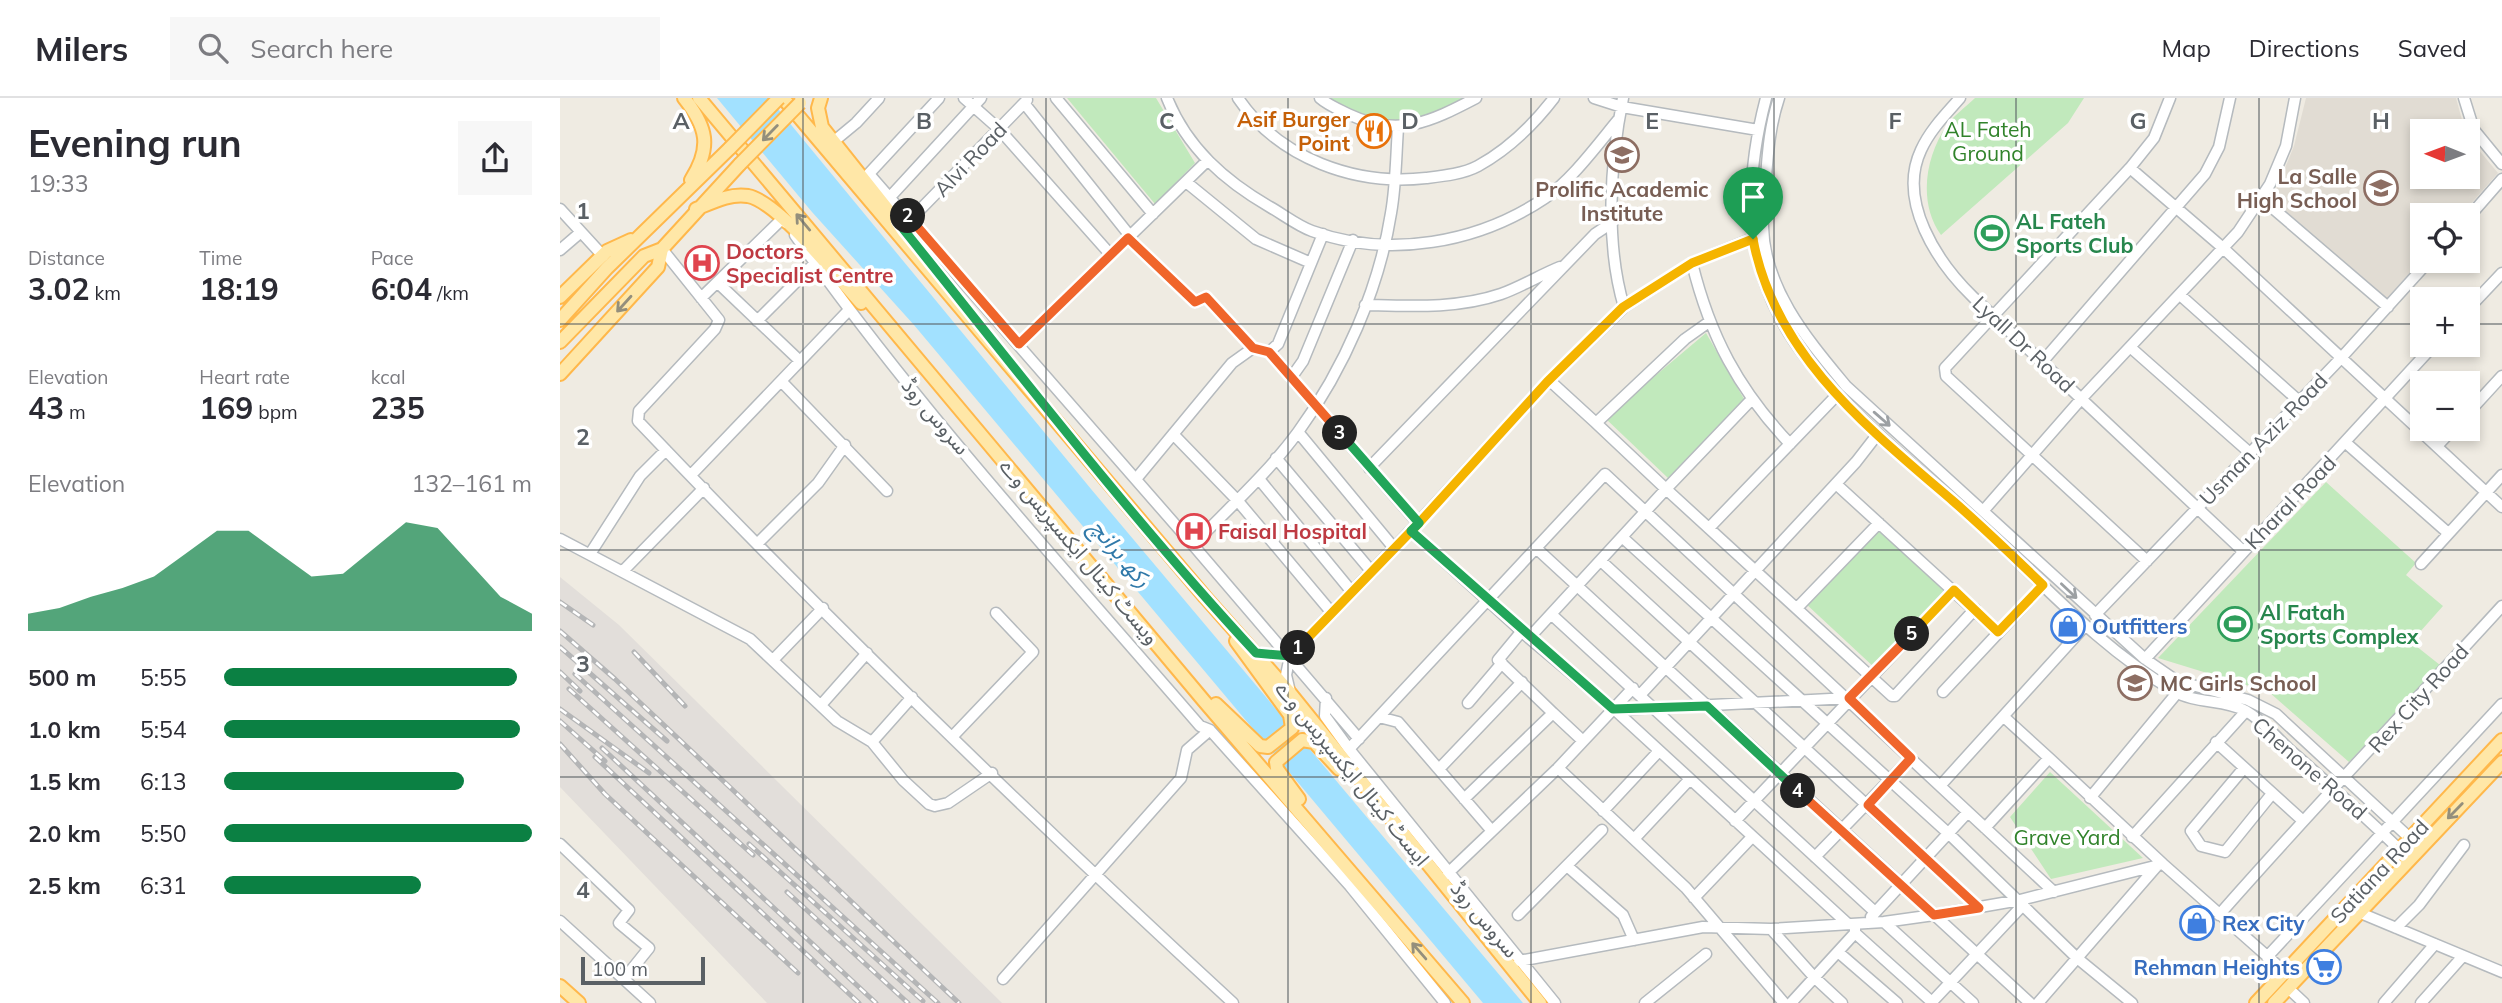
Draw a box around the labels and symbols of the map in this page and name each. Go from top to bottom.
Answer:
text: A [672,106,690,135]
text: B [916,106,932,135]
text: C [1159,106,1175,135]
place label: Asif Burger Point [1237,106,1351,156]
text: D [1401,106,1419,135]
text: E [1645,106,1659,135]
text: F [1888,106,1902,135]
text: G [2129,106,2147,135]
text: H [2372,106,2390,135]
restaurant icon: Asif Burger Point [1355,112,1393,150]
street label: Alvi Road [928,116,1012,202]
park label: AL Fateh Ground [1944,116,2032,166]
north arrow [2410,119,2480,189]
one-way arrow [762,125,779,142]
school or university icon: Prolific Academic Institute [1603,136,1641,174]
place label: La Salle High School [2237,163,2357,213]
pin [1723,167,1783,239]
school or university icon: La Salle High School [2362,169,2400,207]
place label: Prolific Academic Institute [1535,176,1709,226]
text: 1 [576,196,590,225]
pin: 2 [890,198,926,234]
place label: AL Fateh Sports Club [2016,208,2133,258]
one-way arrow [795,213,811,231]
sports icon: AL Fateh Sports Club [1973,214,2011,252]
place label: Doctors Specialist Centre [726,238,894,288]
hospital icon: Doctors Specialist Centre [683,244,721,282]
street label: Lyall Dr Road [1968,290,2080,398]
one-way arrow [615,295,632,312]
street label: Usman Aziz Road [2193,367,2333,511]
street label: سروس روڈ [896,372,976,460]
one-way arrow [1873,411,1891,427]
pin: 3 [1322,416,1358,450]
text: 2 [576,422,590,451]
street label: Kharal Road [2239,450,2341,554]
street label: ویسٹ کینال ایکسپریس وے [994,453,1165,650]
water label: رکھ برانچ [1080,512,1158,596]
hospital icon: Faisal Hospital [1175,512,1213,550]
place label: Faisal Hospital [1218,518,1367,544]
one-way arrow [2060,582,2077,599]
place label: Al Fatah Sports Complex [2260,599,2419,649]
sports icon: Al Fatah Sports Complex [2216,605,2254,643]
shop icon: Outfitters [2049,607,2087,645]
place label: Outfitters [2092,613,2188,639]
pin: 5 [1894,616,1930,652]
pin: 1 [1280,630,1316,666]
street label: Rex City Road [2362,638,2474,758]
text: 3 [576,649,590,678]
school or university icon: MC Girls School [2116,664,2154,702]
place label: MC Girls School [2160,670,2317,696]
street label: ایسٹ کینال ایکسپریس وے [1270,675,1436,871]
street label: Chenone Road [2247,711,2373,825]
pin: 4 [1780,774,1816,808]
one-way arrow [2446,802,2463,819]
street label: Satiana Road [2324,814,2434,928]
park label: Grave Yard [2013,824,2121,850]
text: 4 [576,875,590,904]
street label: سروس روڈ [1445,875,1525,963]
shop icon: Rex City [2178,904,2216,942]
place label: Rex City [2222,910,2305,936]
one-way arrow [1411,942,1427,960]
supermarket icon: Rehman Heights [2305,948,2343,986]
scale bar [581,954,705,986]
place label: Rehman Heights [2134,954,2300,980]

